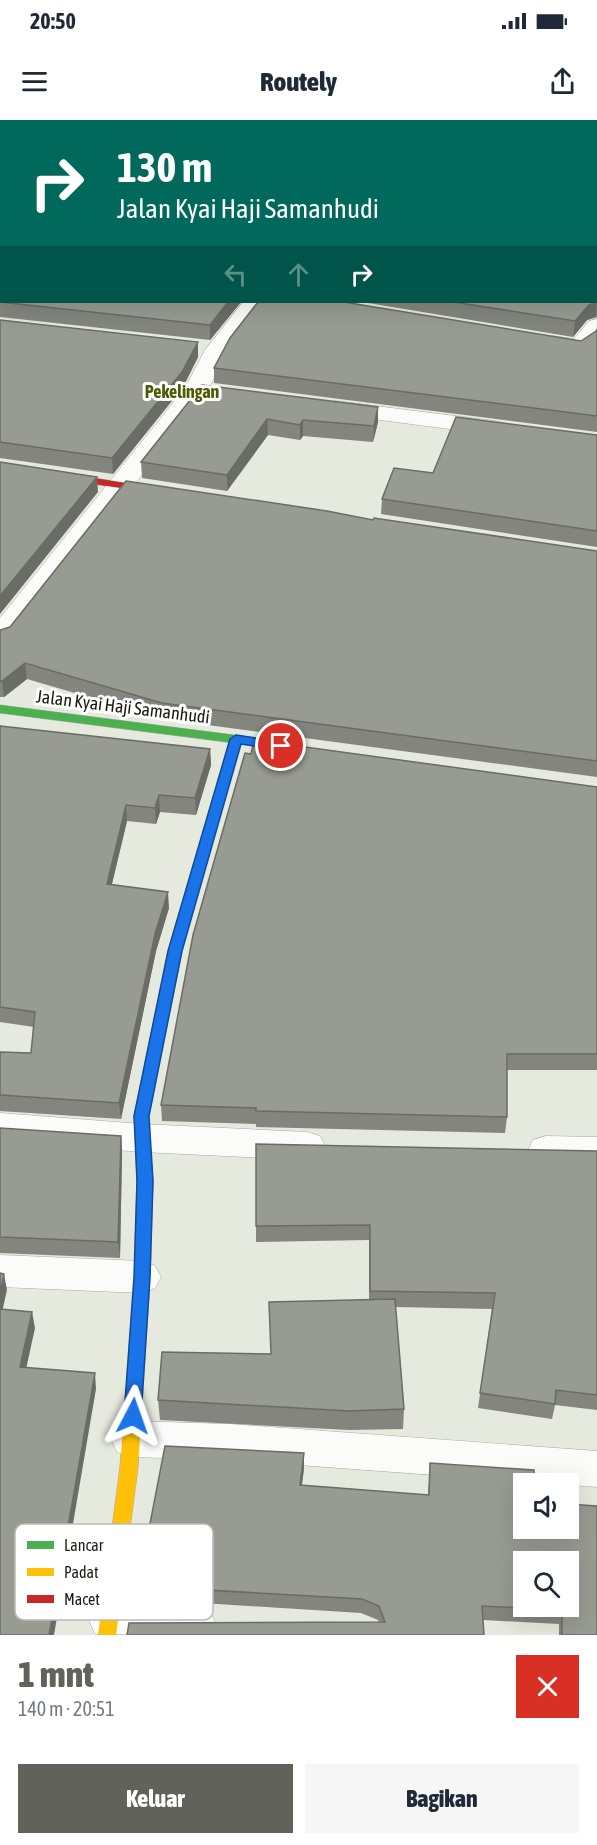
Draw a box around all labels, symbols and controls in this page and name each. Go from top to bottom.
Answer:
text: 20:50 [30,8,76,34]
icon: menu [18,65,51,98]
icon: share [546,65,579,98]
text: Routely [260,66,337,97]
text: 130 m [117,143,212,191]
icon: right [18,144,96,222]
text: Jalan Kyai Haji Samanhudi [117,193,379,224]
icon: left [219,258,252,291]
icon: ahead [282,258,315,291]
icon: right [345,258,378,291]
district label: Pekelingan [145,381,220,402]
street label: Jalan Kyai Haji Samanhudi [35,685,211,728]
pin [255,720,306,771]
icon: arrive [264,729,297,762]
position arrow [101,1384,165,1448]
map controls [513,1473,579,1617]
button: sound [513,1473,579,1539]
legend [15,1524,213,1620]
text: Lancar [64,1536,104,1554]
button: search [513,1551,579,1617]
text: Padat [64,1563,99,1581]
text: Macet [64,1590,100,1608]
text: 1 mnt [18,1653,94,1695]
button: close [516,1655,579,1718]
text: 140 m · 20:51 [18,1697,115,1720]
button: Keluar [18,1764,293,1833]
button: Bagikan [305,1764,579,1833]

